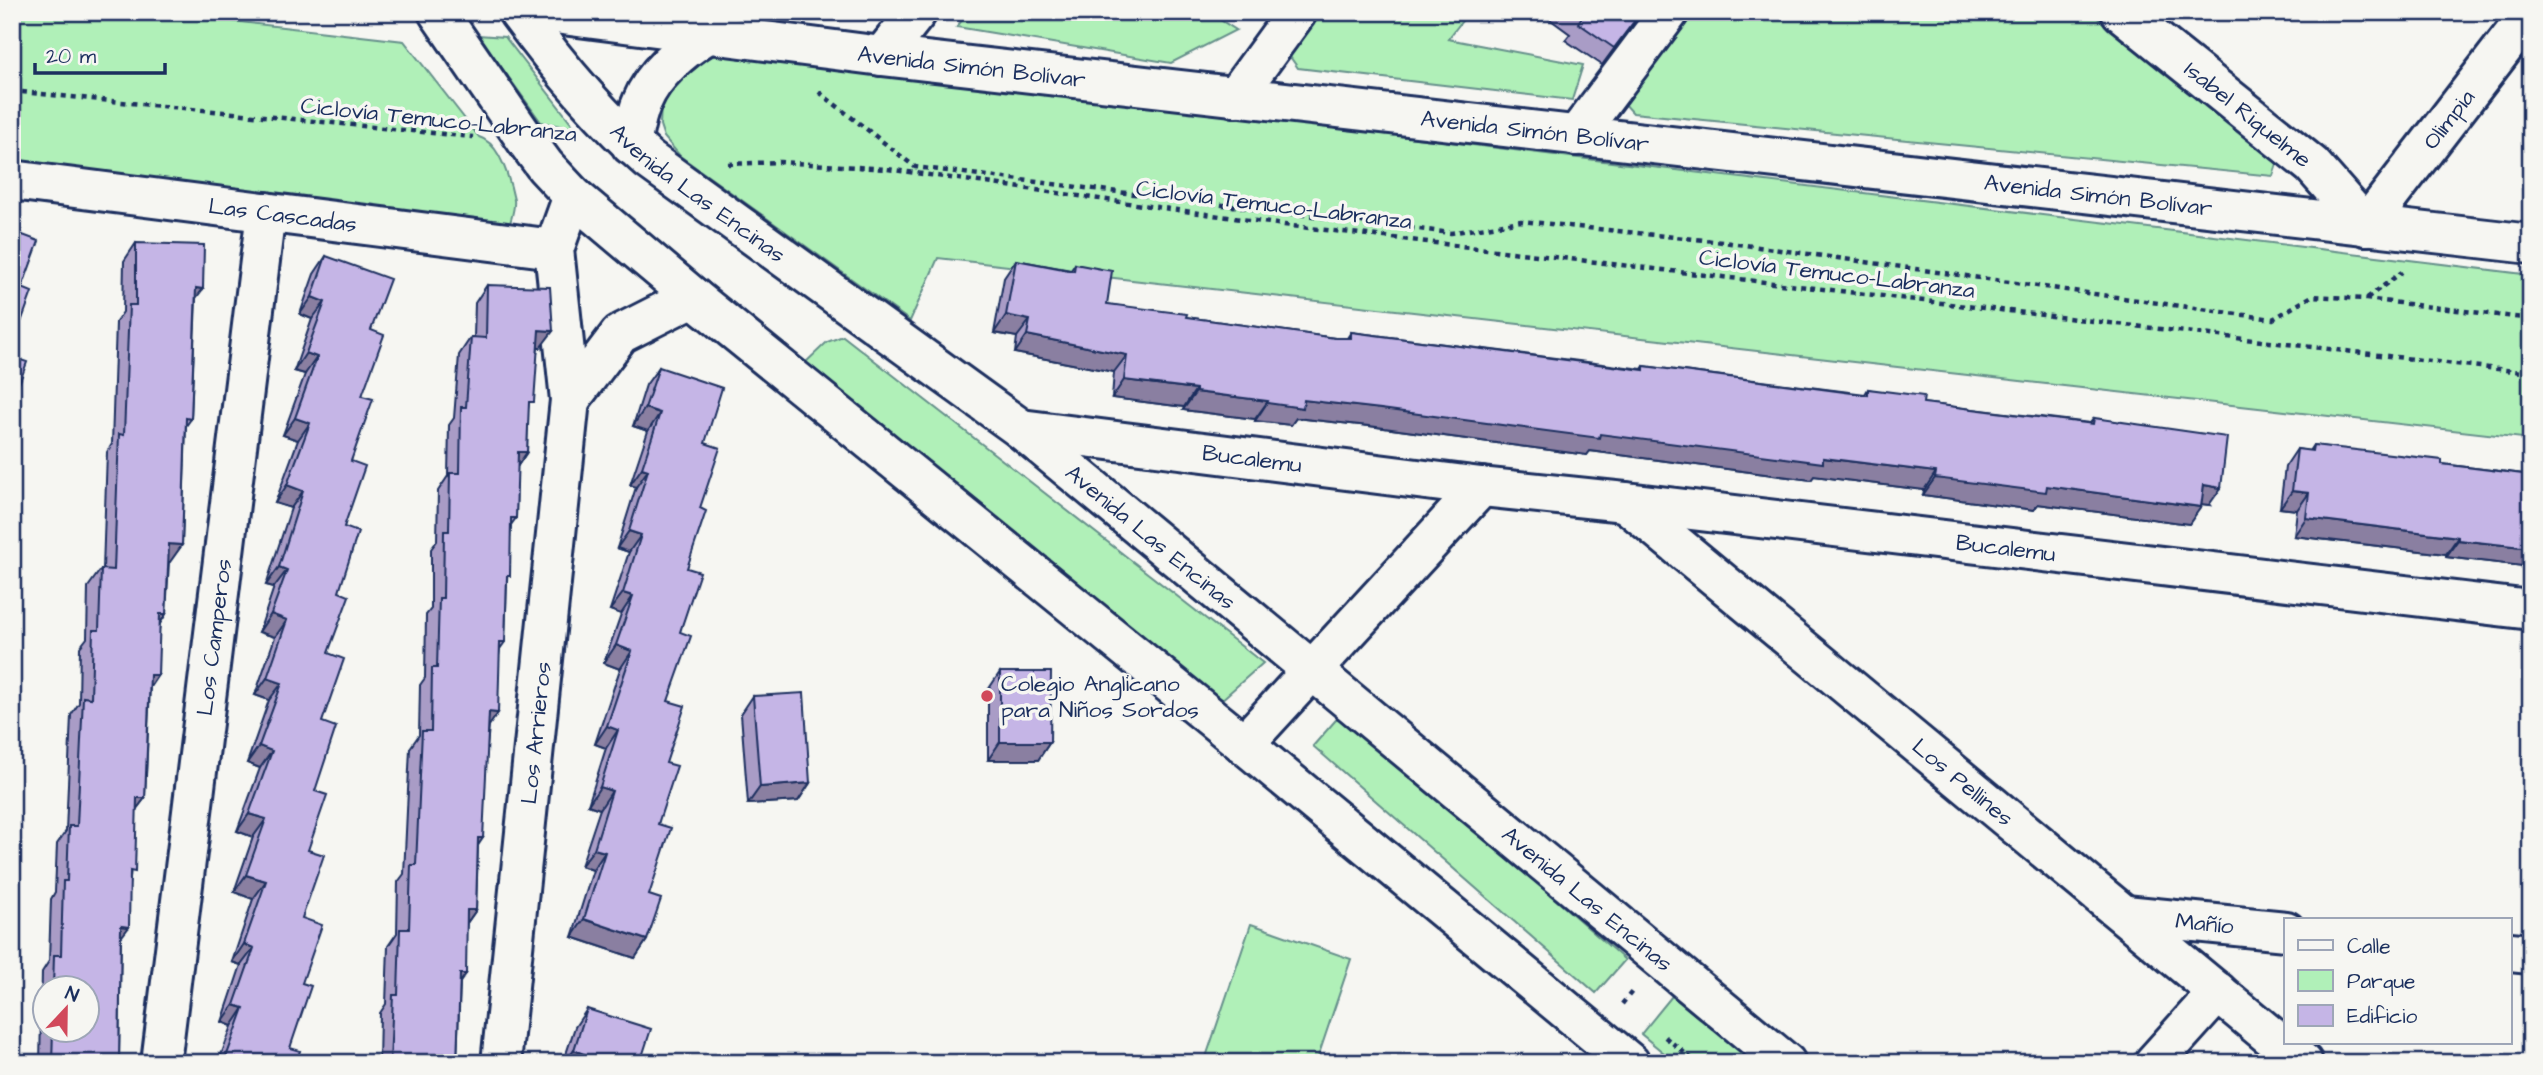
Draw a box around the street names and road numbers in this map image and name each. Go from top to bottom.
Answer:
street label: Avenida Simón Bolívar [856,38,1088,96]
street label: Isabel Riquelme [2177,54,2318,176]
street label: Olimpia [2416,83,2483,157]
street label: Ciclovía Temuco-Labranza [299,90,579,150]
street label: Avenida Simón Bolívar [1419,103,1651,160]
street label: Avenida Las Encinas [602,117,792,271]
street label: Avenida Simón Bolívar [1982,167,2214,225]
street label: Ciclovía Temuco-Labranza [1134,172,1414,238]
street label: Las Cascadas [207,190,359,241]
street label: Ciclovía Temuco-Labranza [1697,241,1977,307]
street label: Bucalemu [1200,437,1304,481]
street label: Avenida Las Encinas [1058,457,1243,618]
street label: Bucalemu [1954,527,2057,570]
street label: Los Camperos [189,557,240,718]
street label: Los Arrieros [513,660,560,806]
street label: Los Pellines [1905,731,2020,834]
street label: Avenida Las Encinas [1495,819,1679,980]
street label: Mañío [2174,905,2235,943]

